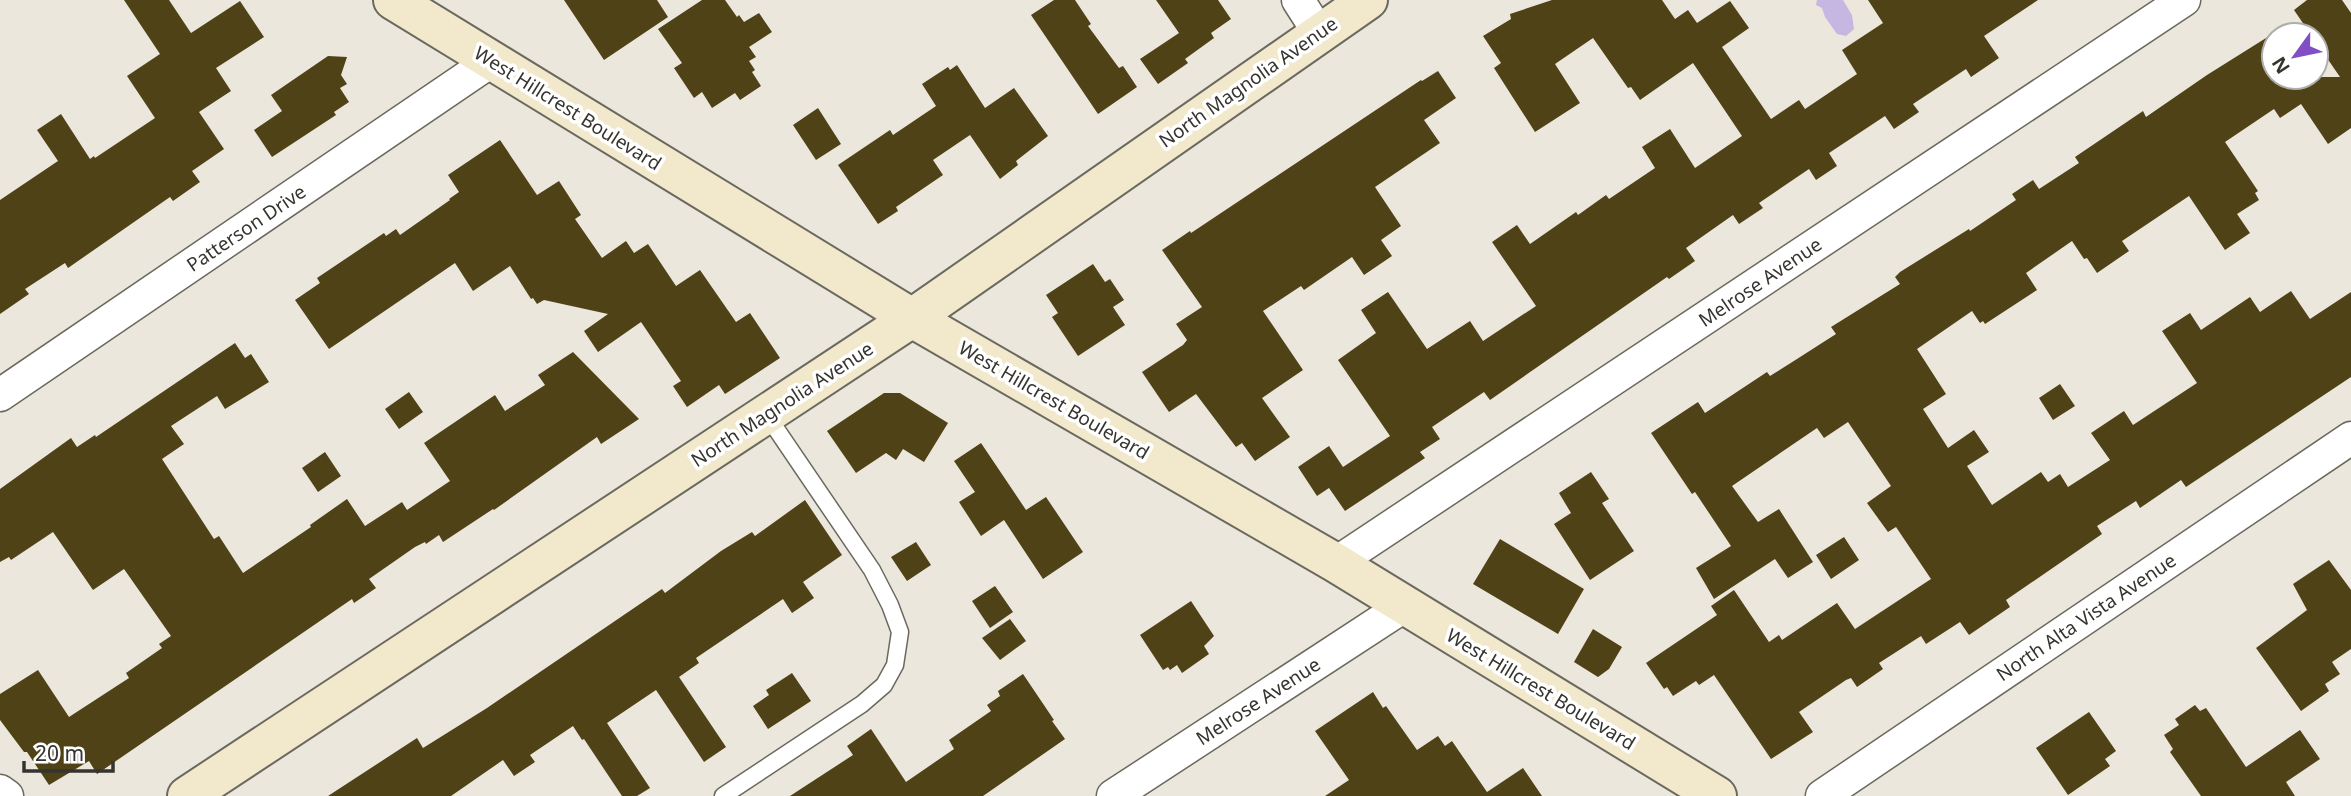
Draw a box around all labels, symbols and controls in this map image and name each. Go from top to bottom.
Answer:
street label: North Magnolia Avenue [1154,10,1342,154]
north arrow [2260,21,2330,91]
street label: West Hillcrest Boulevard [469,40,667,176]
text: N [2266,52,2296,79]
street label: Patterson Drive [181,178,311,278]
street label: Melrose Avenue [1693,231,1827,333]
street label: North Magnolia Avenue [686,335,878,473]
street label: West Hillcrest Boulevard [954,335,1154,465]
street label: North Alta Vista Avenue [1991,547,2181,687]
street label: West Hillcrest Boulevard [1442,622,1640,756]
street label: Melrose Avenue [1191,651,1325,751]
scale bar [24,730,114,774]
text: 20 m [35,739,84,767]

